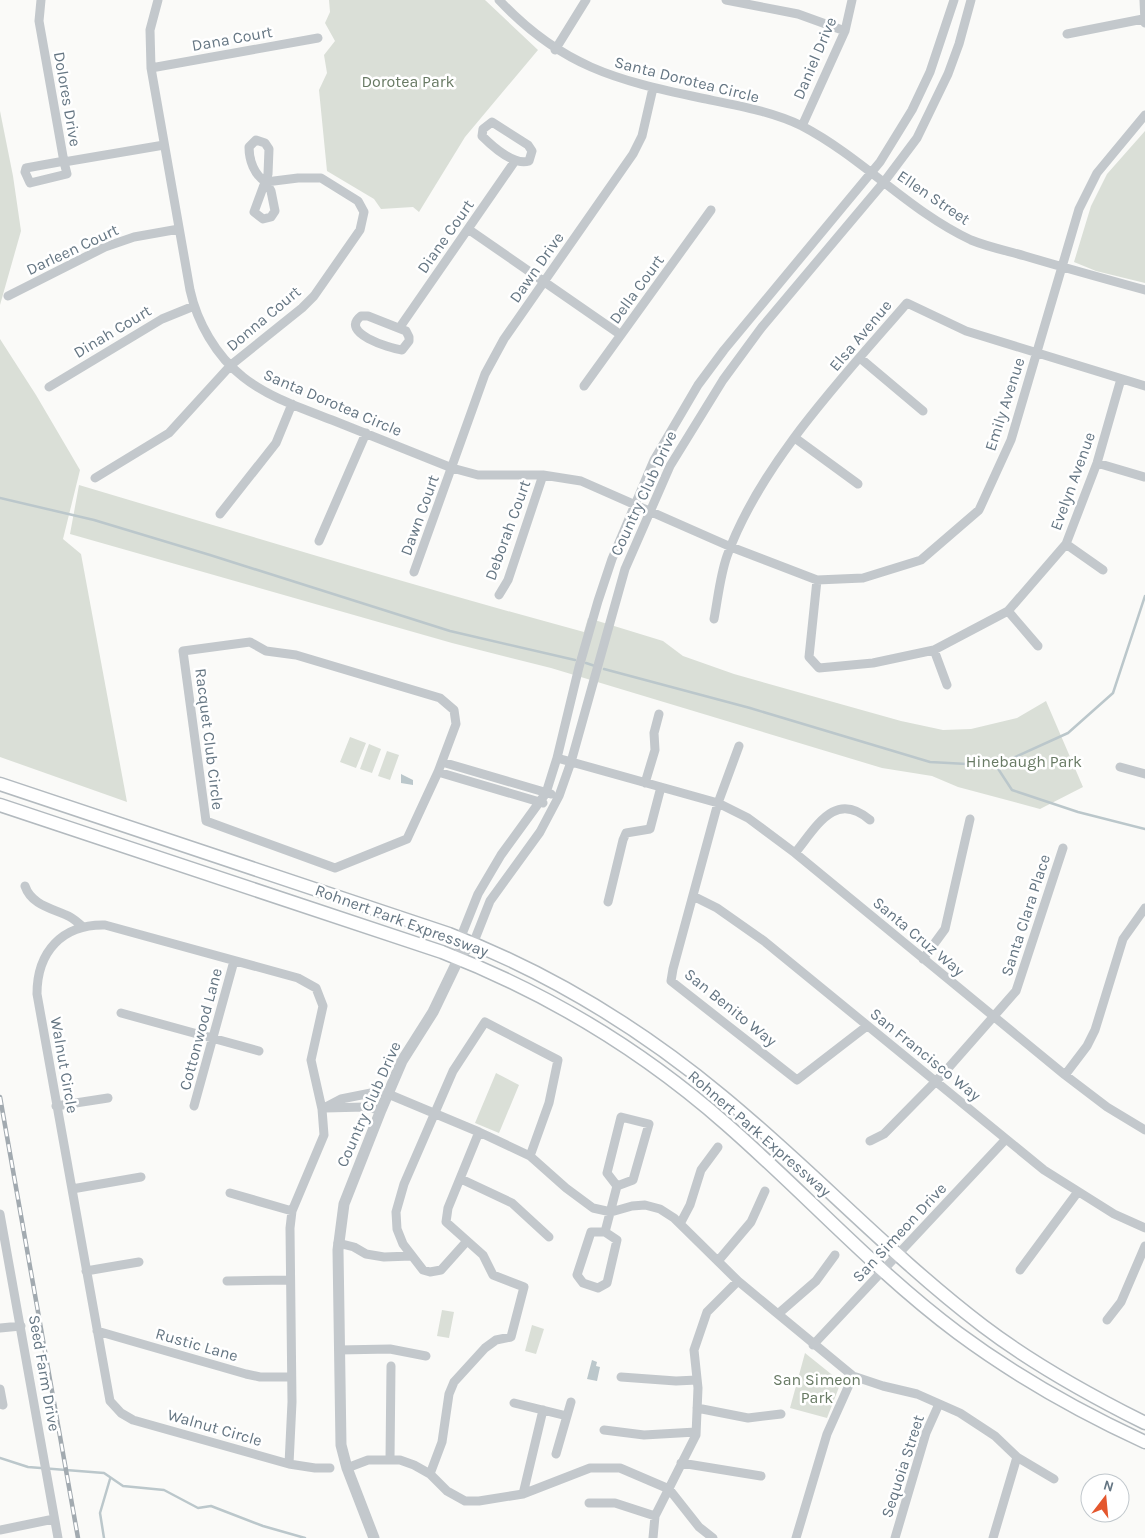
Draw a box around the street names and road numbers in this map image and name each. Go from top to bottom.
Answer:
street label: Daniel Drive [789,14,840,102]
street label: Dana Court [190,22,274,55]
street label: Dolores Drive [50,50,85,148]
street label: Santa Dorotea Circle [612,52,761,107]
street label: Ellen Street [894,166,974,229]
street label: Diane Court [413,196,478,277]
street label: Darleen Court [23,220,121,279]
street label: Dawn Drive [505,228,568,306]
street label: Della Court [605,251,668,327]
street label: Donna Court [222,282,304,355]
street label: Elsa Avenue [825,296,896,375]
street label: Dinah Court [70,301,155,362]
street label: Emily Avenue [980,355,1029,453]
street label: Santa Dorotea Circle [261,365,405,440]
street label: Country Club Drive [606,428,681,559]
street label: Evelyn Avenue [1046,429,1099,533]
street label: Dawn Court [396,472,443,558]
street label: Deborah Court [481,478,534,583]
street label: Racquet Club Circle [191,667,228,811]
street label: Santa Clara Place [997,852,1054,978]
street label: Rohnert Park Expressway [313,880,492,961]
street label: Santa Cruz Way [869,893,969,980]
street label: San Benito Way [681,964,781,1051]
street label: Cottonwood Lane [175,966,226,1092]
street label: San Francisco Way [867,1004,985,1105]
street label: Walnut Circle [47,1015,82,1115]
street label: Country Club Drive [332,1038,405,1170]
street label: Rohnert Park Expressway [684,1066,835,1201]
street label: San Simeon Drive [848,1179,950,1286]
street label: Seed Farm Drive [25,1313,64,1433]
street label: Rustic Lane [153,1324,240,1365]
street label: Walnut Circle [165,1405,264,1450]
street label: Sequoia Street [877,1412,928,1520]

